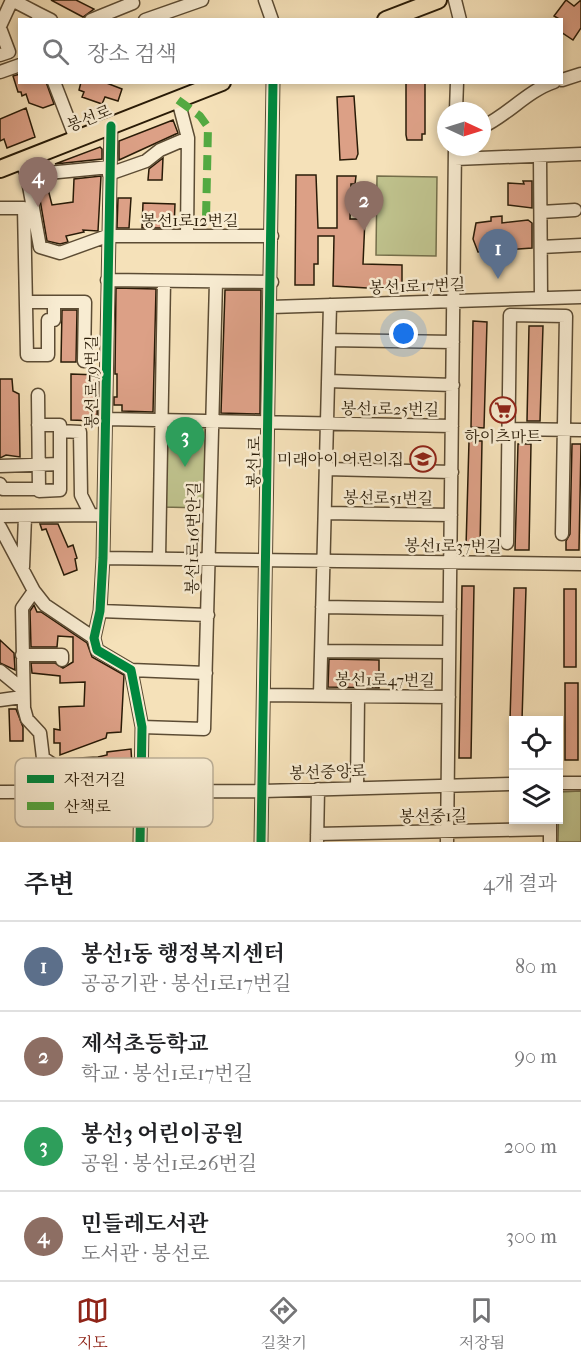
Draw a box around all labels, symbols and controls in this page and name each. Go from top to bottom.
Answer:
search box [18,18,563,84]
icon: search [39,35,72,68]
text: 장소 검색 [87,41,177,67]
street label: 봉선로 [64,101,115,135]
north arrow [437,102,491,156]
pin: 4 [18,158,57,207]
pin: 2 [344,182,384,231]
street label: 봉선1로12번길 [142,211,238,230]
pin: 1 [478,230,518,279]
street label: 봉선1로17번길 [368,275,466,297]
your location [389,319,418,348]
street label: 봉선로79번길 [82,335,101,429]
supermarket icon: 하이츠마트 [488,395,518,425]
street label: 봉선1로25번길 [341,399,439,419]
pin: 3 [166,418,204,467]
place label: 하이츠마트 [464,427,542,446]
street label: 봉선1로 [244,435,264,488]
school or university icon: 미래아이 어린이집 [408,444,438,474]
place label: 미래아이 어린이집 [277,450,404,469]
street label: 봉선1로16번안길 [183,481,203,595]
street label: 봉선로51번길 [343,488,433,508]
street label: 봉선1로37번길 [404,536,502,556]
street label: 봉선1로47번길 [335,670,435,690]
map controls [509,716,563,824]
button: locate [509,716,563,770]
legend [15,758,213,827]
street label: 봉선중앙로 [289,761,367,783]
text: 자전거길 [64,770,126,789]
button: layers [509,770,563,824]
text: 산책로 [64,797,111,816]
street label: 봉선중1길 [399,806,467,826]
text: 주변 [24,869,74,900]
text: 4개 결과 [483,872,557,895]
text: 봉선1동 행정복지센터 [81,941,285,967]
text: 1 [40,955,47,978]
text: 80 m [515,955,557,978]
text: 공공기관 · 봉선1로17번길 [81,972,291,995]
text: 제석초등학교 [81,1031,209,1057]
text: 2 [38,1045,49,1068]
text: 90 m [515,1045,557,1068]
text: 학교 · 봉선1로17번길 [81,1062,253,1085]
text: 봉선3 어린이공원 [81,1121,244,1147]
text: 3 [39,1135,48,1158]
text: 200 m [504,1135,557,1158]
text: 공원 · 봉선1로26번길 [81,1152,257,1175]
text: 민들레도서관 [81,1211,209,1237]
text: 4 [38,1225,49,1248]
text: 300 m [506,1225,557,1248]
text: 도서관 · 봉선로 [81,1242,210,1265]
tab: 지도 [76,1294,109,1353]
tab: 길찾기 [261,1294,307,1353]
tab: 저장됨 [459,1294,505,1353]

